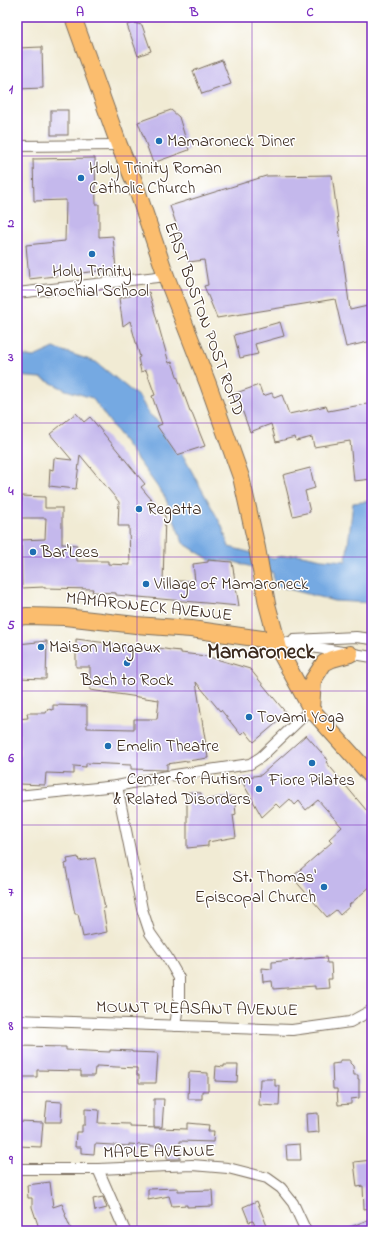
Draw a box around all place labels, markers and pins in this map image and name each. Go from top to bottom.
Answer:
place label: Mamaroneck Diner [167,129,296,154]
marker: Mamaroneck Diner [154,136,164,146]
place label: Holy Trinity Roman Catholic Church [89,156,222,201]
marker: Holy Trinity Roman Catholic Church [76,173,86,183]
marker: Holy Trinity Parochial School [87,249,97,259]
place label: Holy Trinity Parochial School [35,259,149,304]
place label: Regatta [147,497,201,524]
marker: Regatta [134,504,144,514]
place label: Bar'Lees [40,540,99,565]
marker: Bar'Lees [28,547,38,557]
place label: Village of Mamaroneck [153,572,309,599]
marker: Village of Mamaroneck [141,579,151,589]
place label: Maison Margaux [49,635,161,662]
marker: Maison Margaux [36,642,46,652]
marker: Bach to Rock [122,658,132,668]
place label: Bach to Rock [80,668,174,693]
place label: Tovami Yoga [257,705,344,732]
marker: Tovami Yoga [244,712,254,722]
place label: Emelin Theatre [116,734,219,759]
marker: Emelin Theatre [103,741,113,751]
marker: Fiore Pilates [307,758,317,768]
place label: Center for Autism & Related Disorders [113,767,251,812]
place label: Fiore Pilates [268,768,355,793]
marker: Center for Autism & Related Disorders [254,784,264,794]
place label: St. Thomas' Episcopal Church [195,865,316,910]
marker: St. Thomas' Episcopal Church [319,882,329,892]

